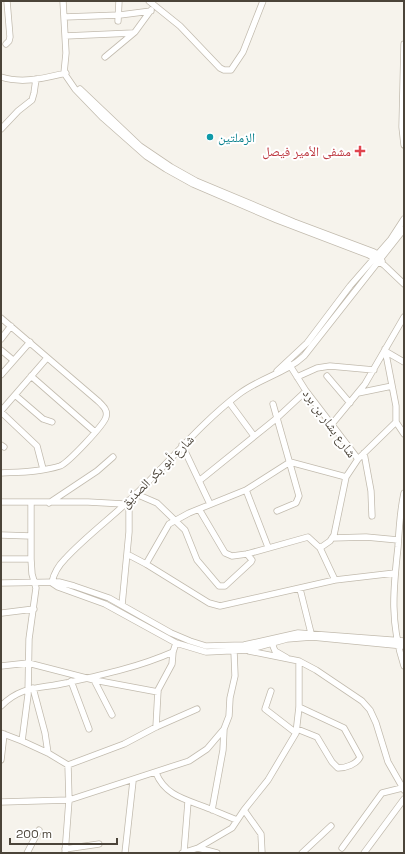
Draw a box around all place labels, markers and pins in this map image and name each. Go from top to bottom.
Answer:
place label: الزملتين [218,129,255,146]
marker: الزملتين [205,132,215,142]
place label: مشفى الأمير فيصل [262,143,351,160]
marker: مشفى الأمير فيصل [354,145,366,157]

